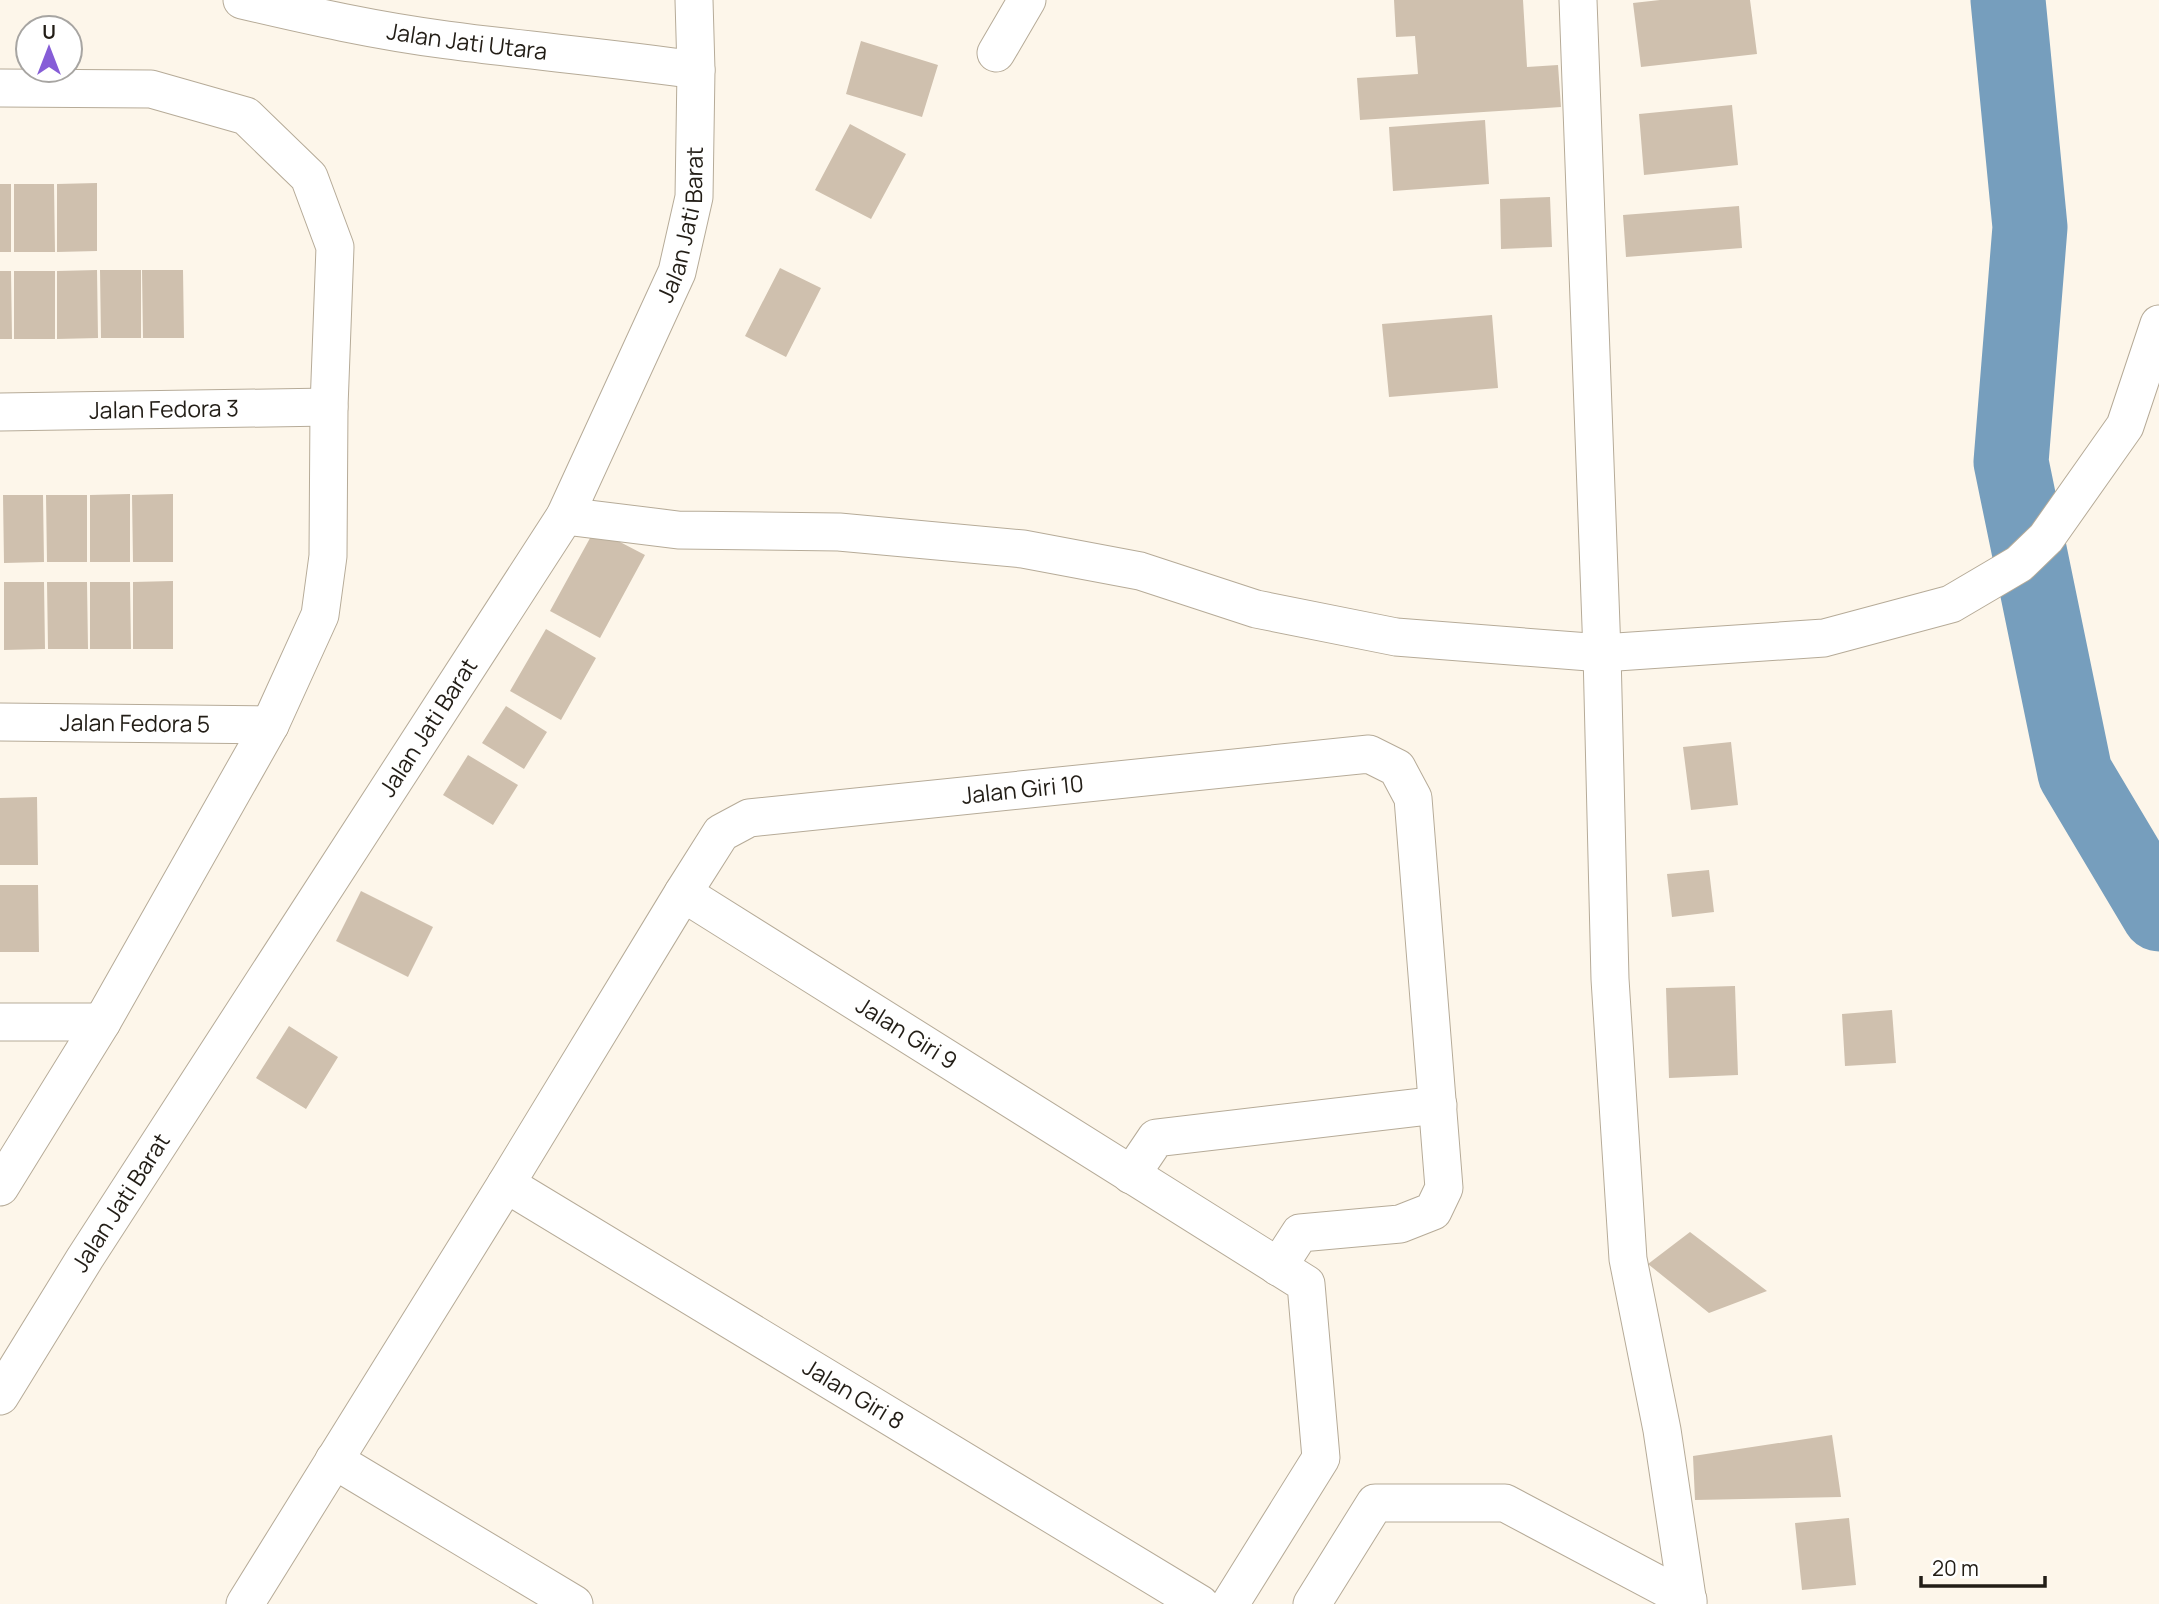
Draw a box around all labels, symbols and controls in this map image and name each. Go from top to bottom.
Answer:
north arrow [14,14,84,84]
street label: Jalan Jati Utara [385,14,549,67]
text: U [42,19,56,45]
street label: Jalan Jati Barat [648,146,710,307]
street label: Jalan Fedora 3 [89,391,239,426]
street label: Jalan Jati Barat [371,651,484,802]
street label: Jalan Fedora 5 [60,706,210,739]
street label: Jalan Giri 10 [960,767,1085,811]
street label: Jalan Giri 9 [850,989,964,1076]
street label: Jalan Jati Barat [63,1127,177,1278]
street label: Jalan Giri 8 [797,1350,911,1436]
scale bar [1921,1544,2045,1588]
text: 20 m [1932,1554,1979,1582]

